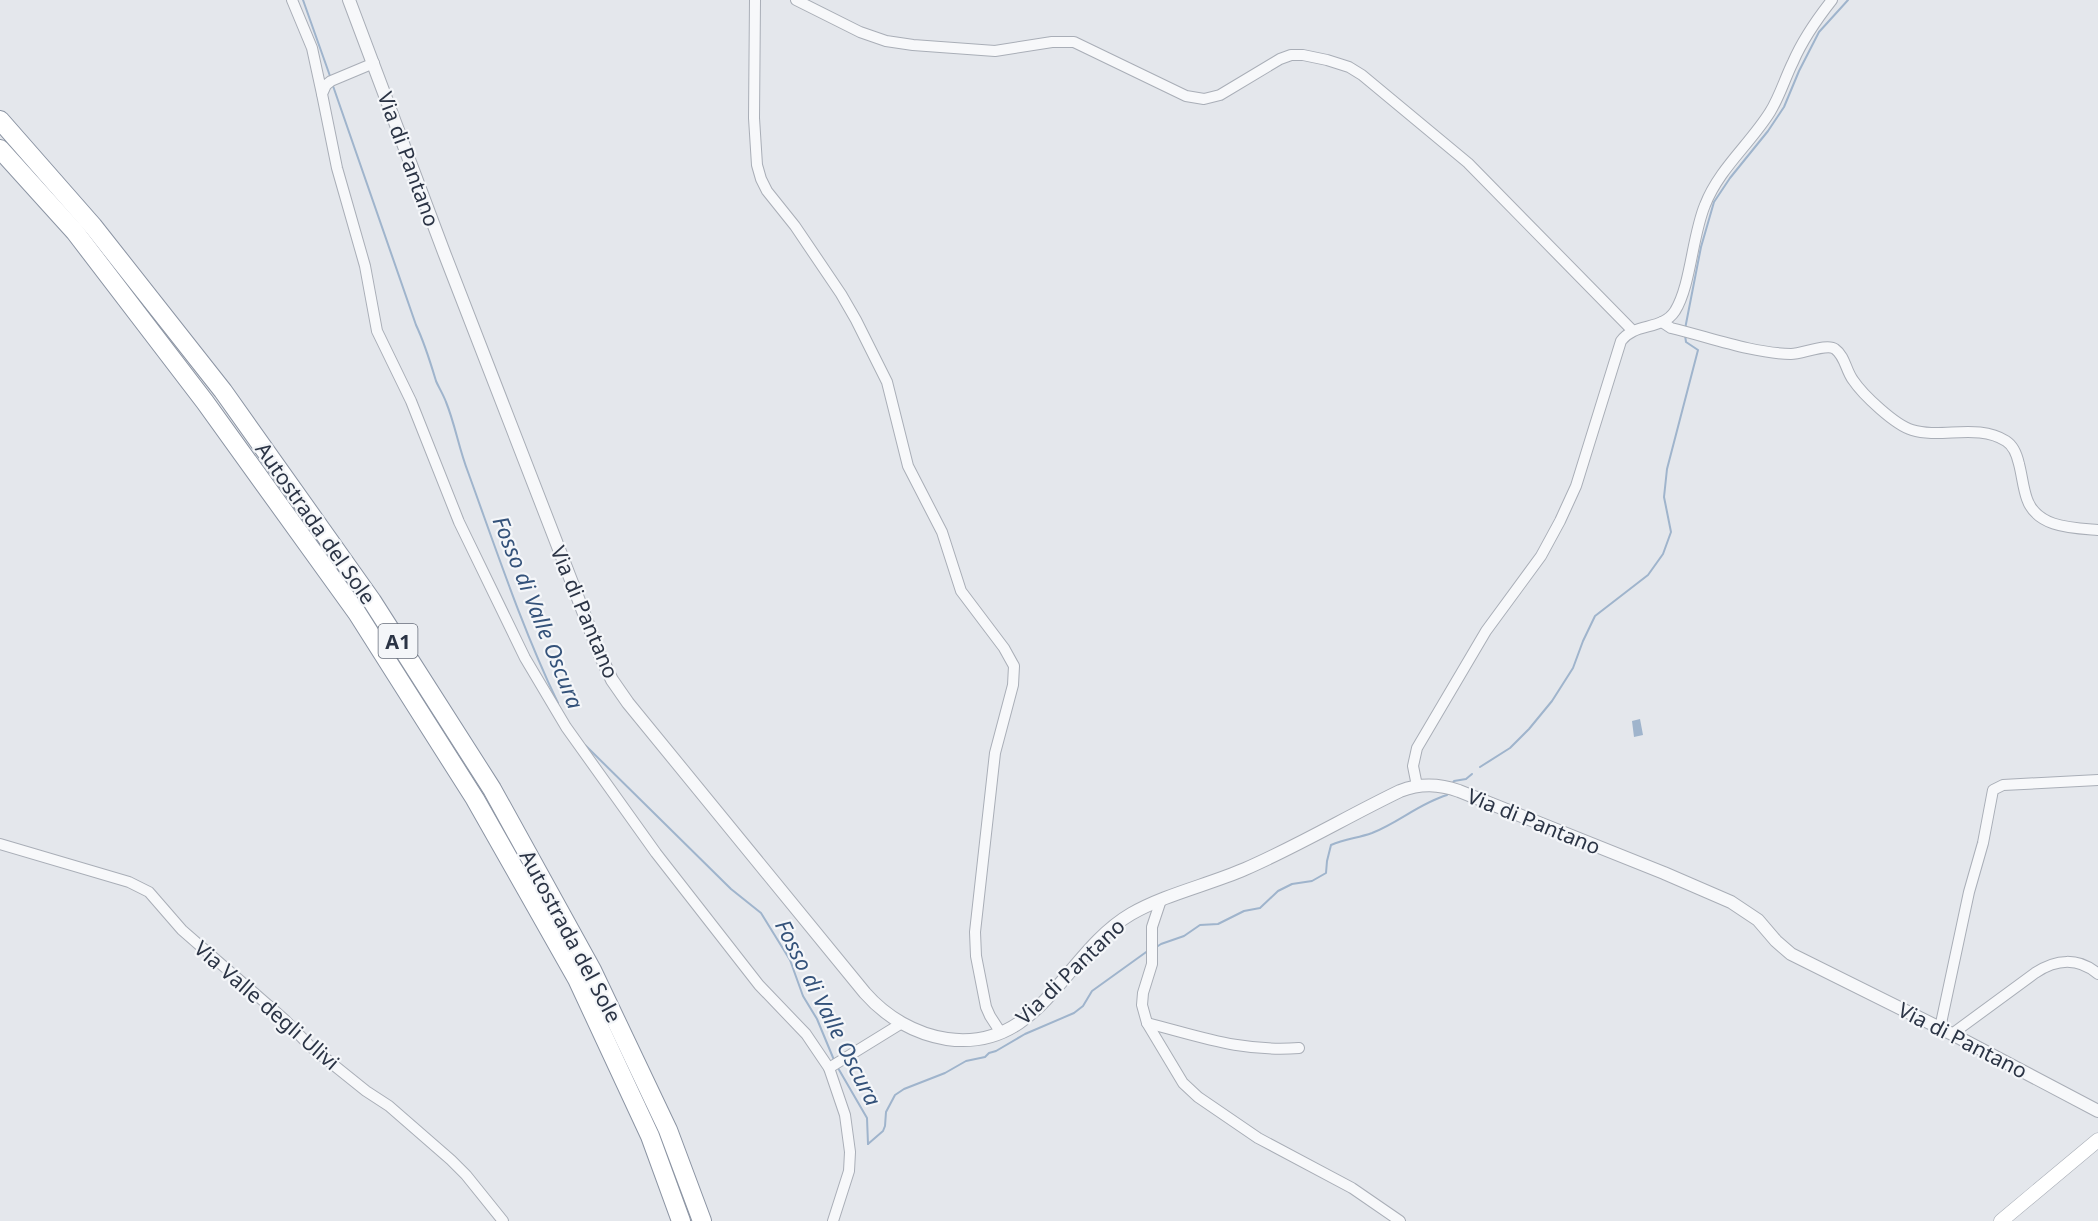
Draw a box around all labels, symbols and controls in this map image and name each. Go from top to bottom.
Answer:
street label: Via di Pantano [372,88,446,230]
street label: Autostrada del Sole [250,436,382,610]
water label: Fosso di Valle Oscura [487,511,592,713]
street label: Via di Pantano [544,541,626,683]
road number: A1 [378,624,418,658]
street label: Via di Pantano [1463,782,1605,860]
street label: Autostrada del Sole [514,845,628,1027]
street label: Via di Pantano [1009,912,1131,1030]
water label: Fosso di Valle Oscura [769,914,889,1111]
street label: Via Valle degli Ulivi [189,934,345,1076]
street label: Via di Pantano [1894,995,2032,1085]

